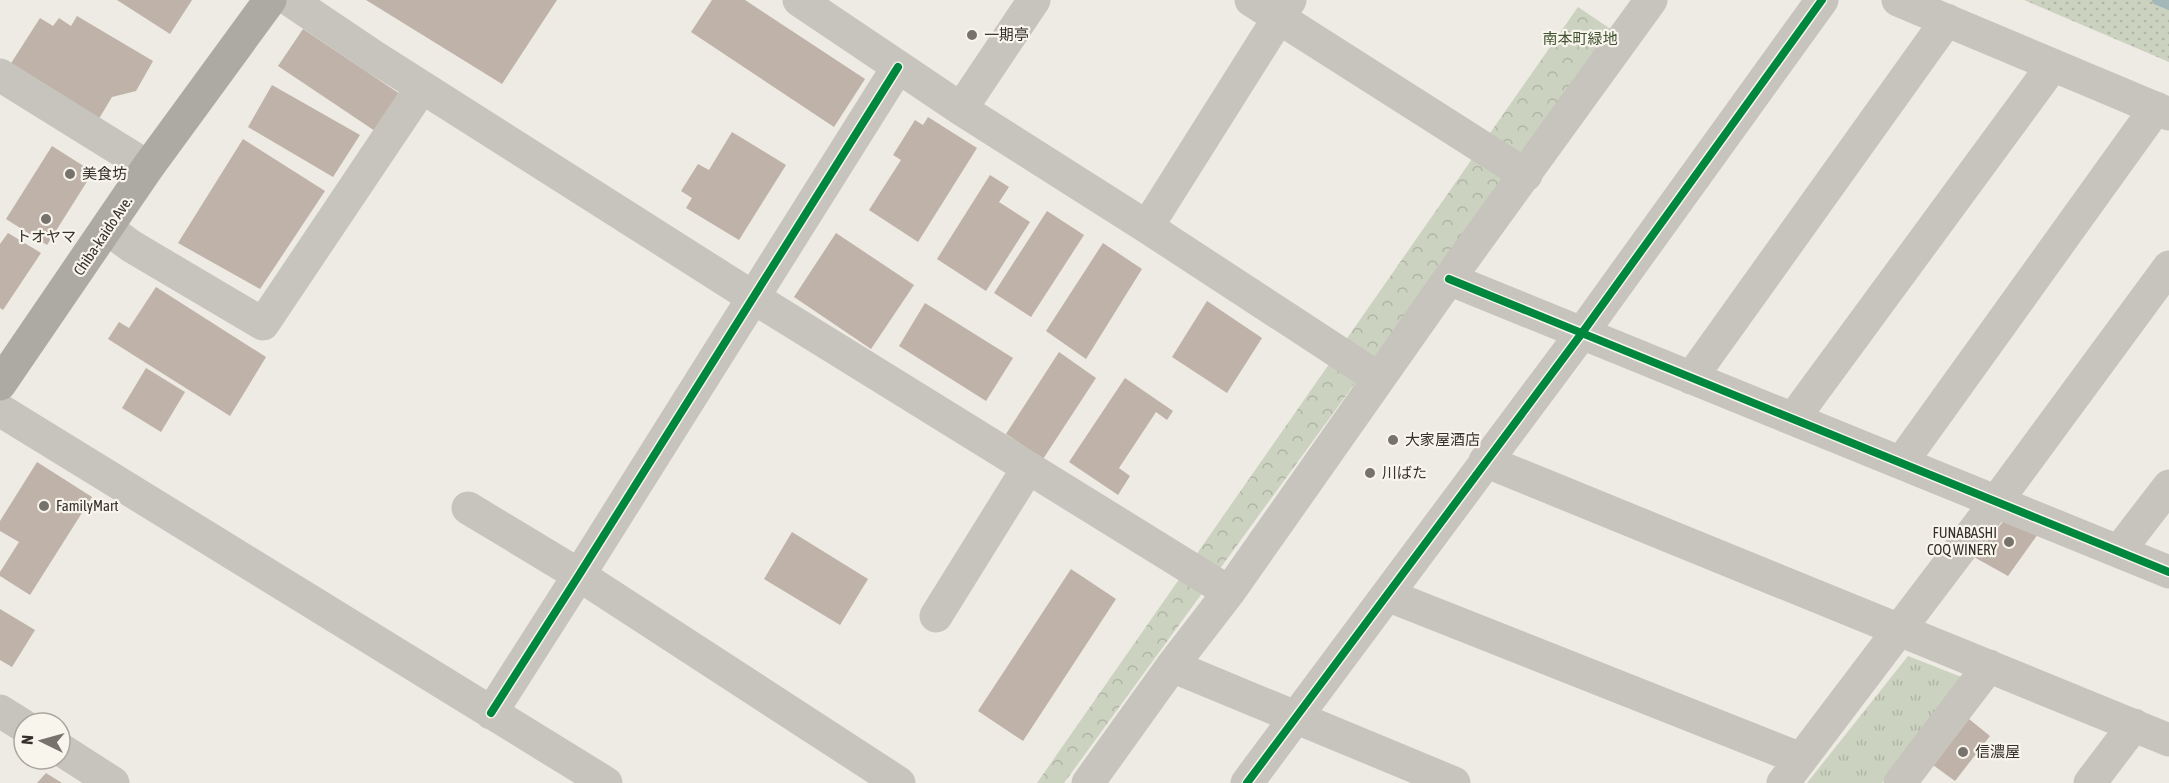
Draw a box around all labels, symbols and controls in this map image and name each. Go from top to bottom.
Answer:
place label: 一期亭 [984,26,1029,43]
marker: 一期亭 [965,28,979,42]
park label: 南本町緑地 [1542,30,1618,47]
place label: 美食坊 [82,165,127,182]
marker: 美食坊 [63,167,77,181]
street label: Chiba-kaido Ave. [70,193,135,278]
marker: トオヤマ [39,212,53,226]
place label: トオヤマ [16,228,76,245]
place label: 大家屋酒店 [1405,431,1480,448]
marker: 大家屋酒店 [1386,433,1400,447]
place label: 川ばた [1382,464,1427,481]
marker: 川ばた [1363,466,1377,480]
place label: FamilyMart [56,497,119,514]
marker: FamilyMart [37,499,51,513]
place label: FUNABASHI COQ WINERY [1927,524,1997,558]
marker: FUNABASHI COQ WINERY [2002,535,2016,549]
north arrow [12,711,72,771]
text: N [18,734,36,745]
place label: 信濃屋 [1975,743,2020,760]
marker: 信濃屋 [1956,745,1970,759]

